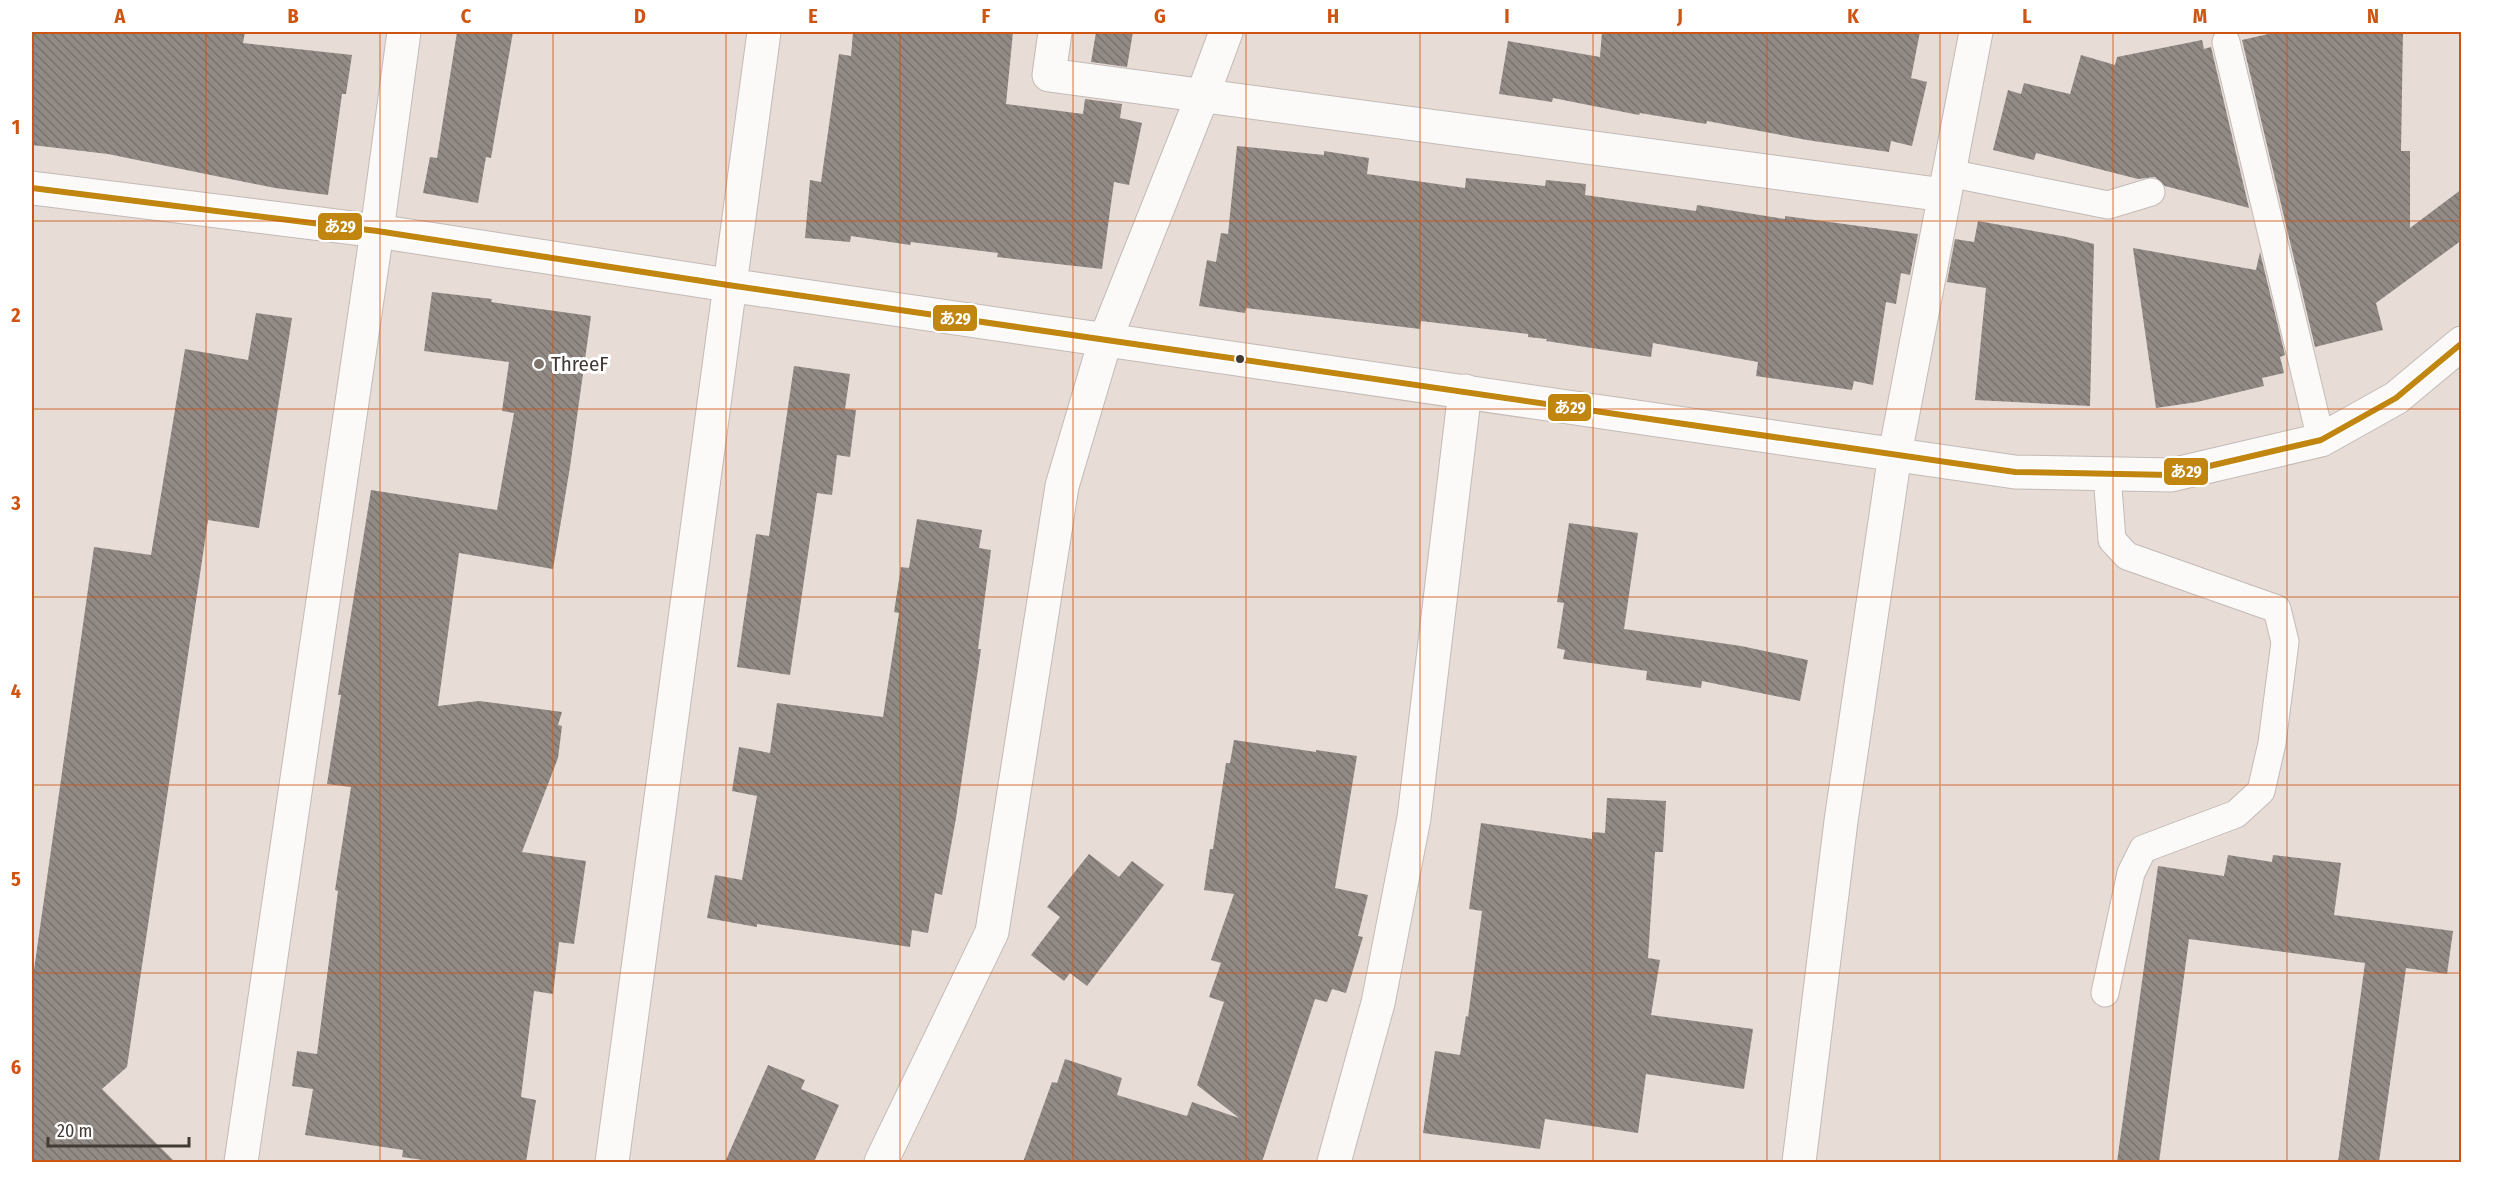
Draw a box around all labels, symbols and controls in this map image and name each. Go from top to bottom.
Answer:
text: A [114,4,127,28]
text: B [287,4,299,28]
text: C [461,4,472,28]
text: D [634,4,646,28]
text: E [808,4,818,28]
text: F [982,4,991,28]
text: G [1154,4,1166,28]
text: H [1327,4,1339,28]
text: I [1504,4,1510,28]
text: J [1676,4,1683,28]
text: K [1847,4,1859,28]
text: L [2022,4,2032,28]
text: M [2193,4,2207,28]
text: N [2367,4,2379,28]
text: 1 [12,115,20,139]
line badge: あ29 [317,212,363,241]
text: あ29 [324,217,356,236]
text: 2 [10,303,21,327]
line badge: あ29 [932,304,978,332]
text: あ29 [939,309,971,328]
place label: ThreeF [551,351,608,377]
unlabelled marker [1234,353,1246,365]
marker: ThreeF [532,357,546,371]
line badge: あ29 [1547,393,1592,422]
text: あ29 [1554,398,1586,417]
line badge: あ29 [2163,457,2209,486]
text: あ29 [2170,462,2202,481]
text: 3 [10,491,21,515]
text: 4 [11,679,21,703]
text: 5 [11,867,21,891]
text: 6 [11,1055,21,1079]
scale bar [48,1110,189,1148]
text: 20 m [57,1120,92,1142]

